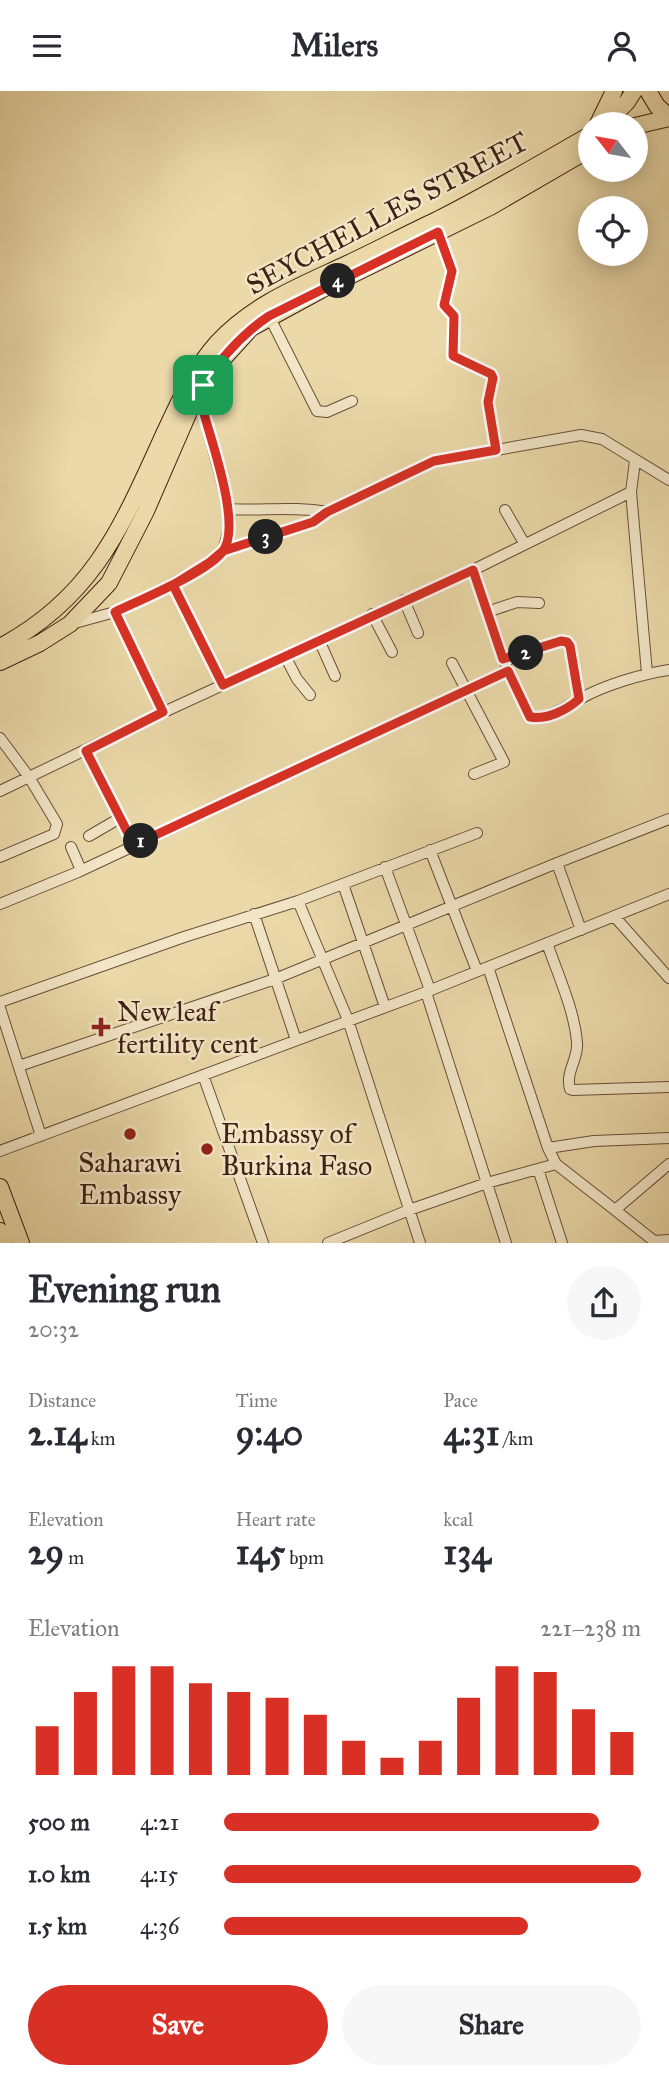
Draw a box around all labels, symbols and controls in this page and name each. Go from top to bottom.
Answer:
text: Milers [291,26,378,65]
icon: menu [28,27,66,65]
icon: person [603,27,641,65]
north arrow [578,112,648,182]
map controls [578,112,648,266]
street label: SEYCHELLES STREET [240,124,534,302]
button: locate [578,196,648,266]
pin: 4 [320,263,356,299]
text: 4 [332,269,343,292]
pin [173,355,233,415]
icon: arrive [184,366,222,404]
pin: 3 [248,519,284,555]
text: 3 [262,525,269,548]
pin: 2 [508,635,544,671]
text: 2 [521,641,530,664]
pin: 1 [124,823,158,859]
text: 1 [137,829,144,852]
place label: New leaf fertility cent [117,994,259,1061]
marker: New leaf fertility cent [91,1017,111,1037]
place label: Embassy of Burkina Faso [221,1116,372,1183]
marker: Saharawi Embassy [122,1126,138,1142]
marker: Embassy of Burkina Faso [199,1141,215,1157]
place label: Saharawi Embassy [78,1145,182,1212]
text: Evening run [28,1266,221,1312]
button: share [567,1266,641,1340]
text: 20:32 [28,1315,79,1343]
text: Distance [28,1389,96,1412]
text: Time [236,1389,278,1412]
text: Pace [443,1389,478,1412]
text: 2.14 [28,1412,87,1455]
text: 9:40 [236,1412,303,1455]
text: 4:31 [443,1412,499,1455]
text: km [87,1427,115,1450]
text: /km [499,1427,533,1450]
text: Elevation [28,1508,103,1531]
text: Heart rate [236,1508,316,1531]
text: kcal [443,1508,473,1531]
text: 29 [28,1531,64,1574]
text: 145 [236,1531,285,1574]
text: 134 [443,1531,491,1574]
text: m [64,1546,84,1569]
text: bpm [285,1546,324,1569]
text: Elevation [28,1614,119,1642]
text: 221–238 m [540,1614,641,1642]
text: 500 m [28,1808,90,1836]
text: 4:21 [140,1808,179,1836]
text: 1.0 km [28,1860,90,1888]
text: 4:15 [140,1860,178,1888]
text: 1.5 km [28,1912,87,1940]
text: 4:36 [140,1912,180,1940]
button: Save [28,1985,328,2065]
button: Share [342,1985,641,2065]

